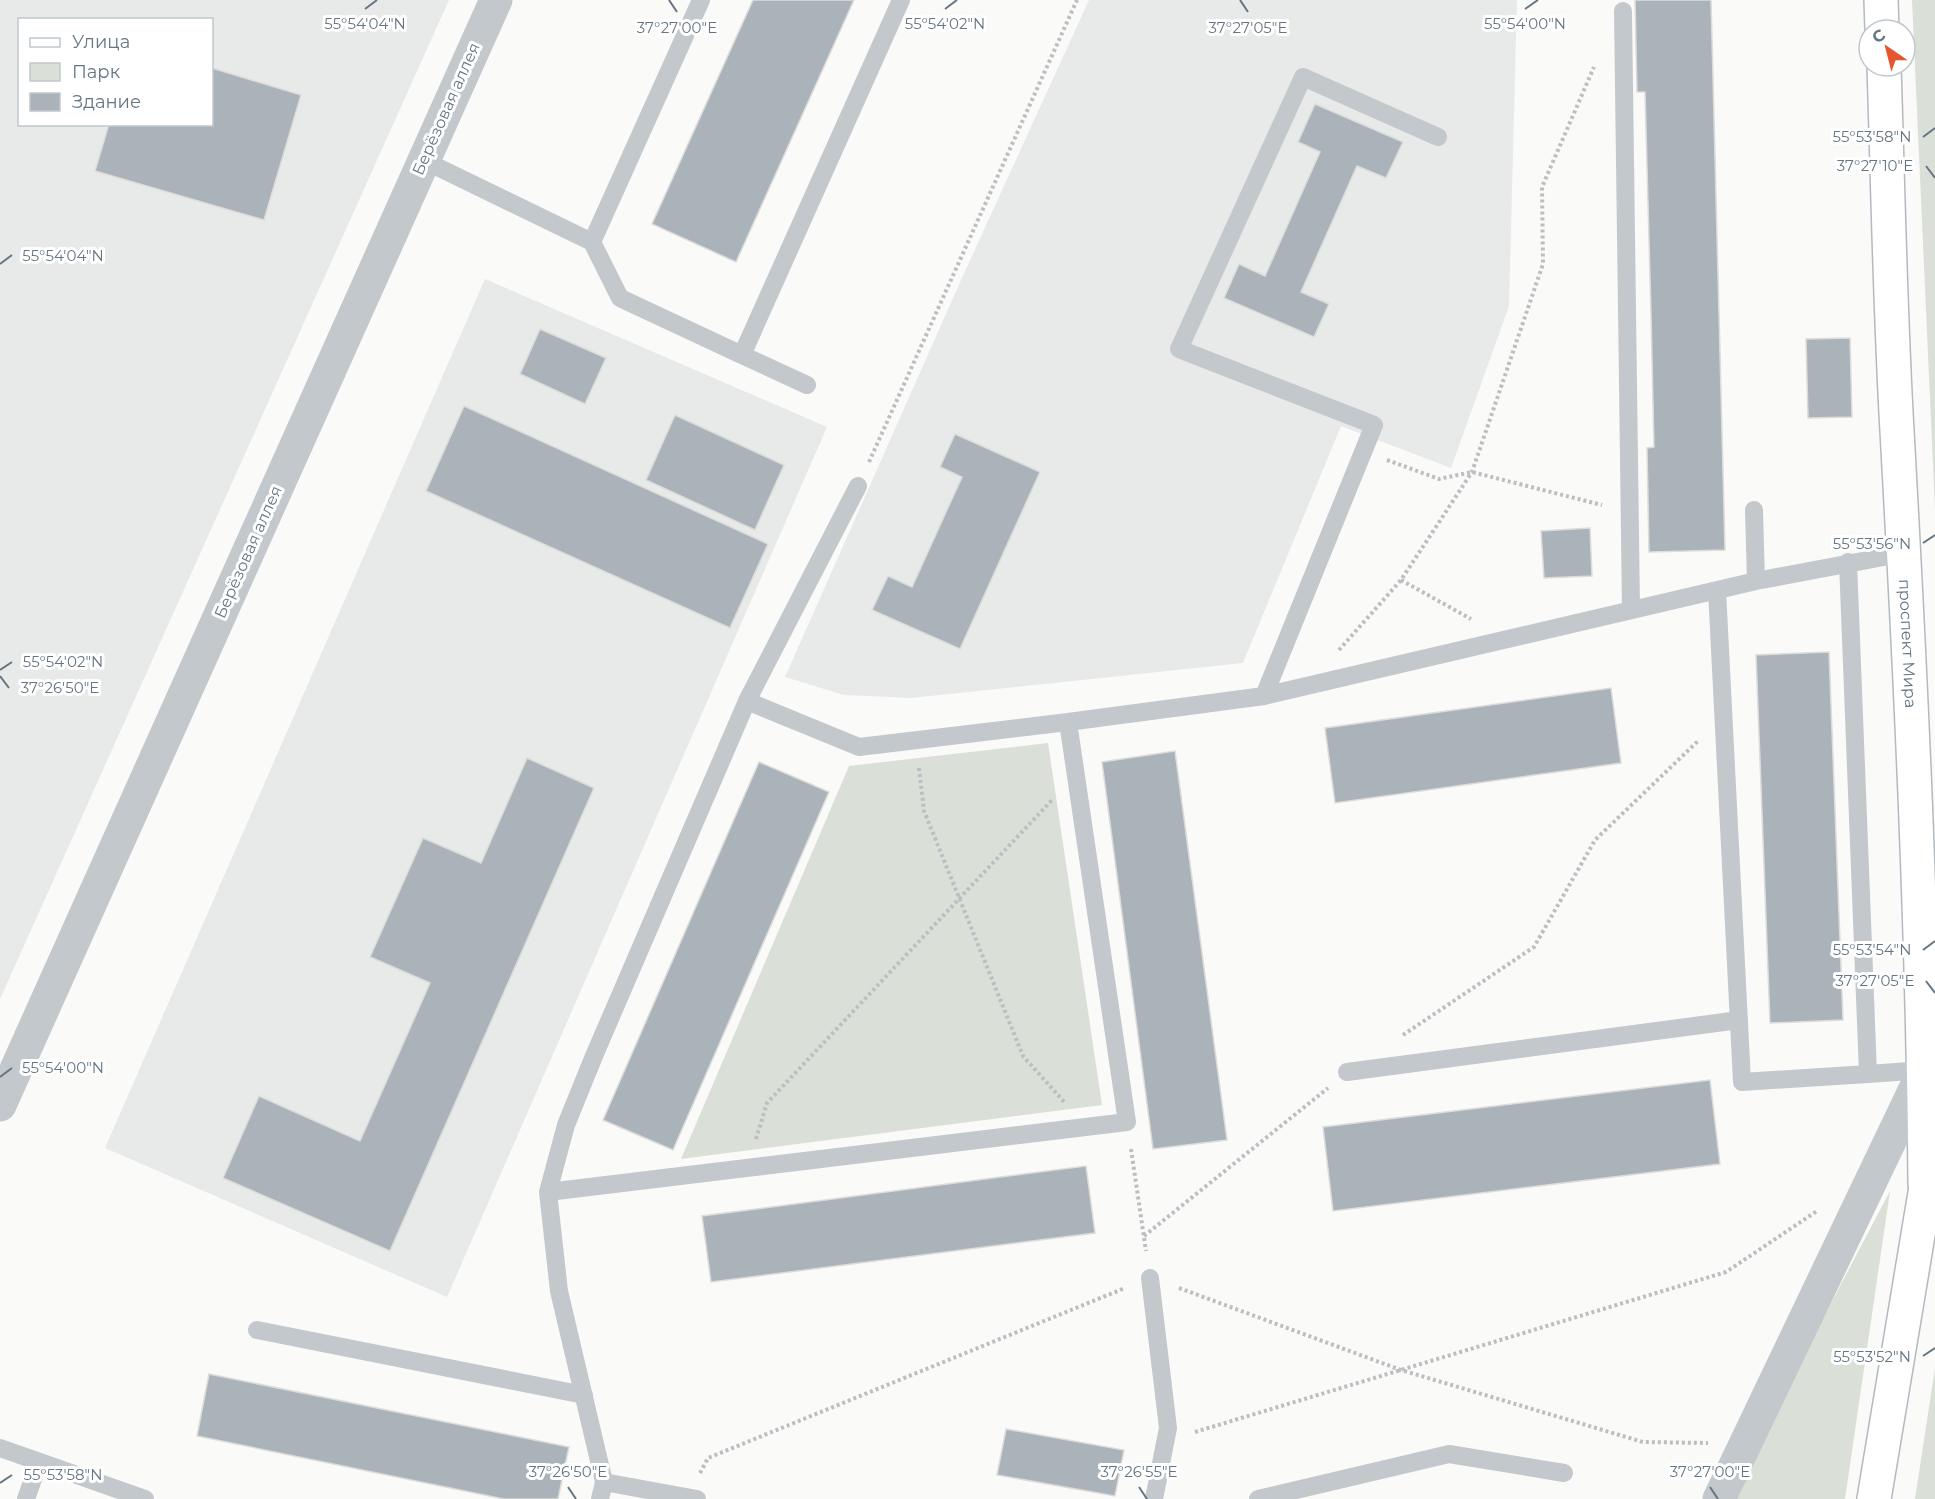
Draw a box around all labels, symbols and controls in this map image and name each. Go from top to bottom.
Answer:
text: 55°54'04"N [324,14,406,33]
text: 55°54'02"N [905,14,985,33]
text: 55°54'00"N [1484,14,1566,33]
legend [18,18,213,126]
text: 37°27'00"E [637,18,717,37]
text: 37°27'05"E [1209,18,1287,37]
north arrow [1857,18,1917,78]
text: С [1868,25,1889,47]
text: Улица [72,31,130,53]
street label: Берёзовая аллея [408,40,484,178]
text: Парк [72,61,121,83]
text: Здание [72,91,141,113]
text: 55°53'58"N [1833,127,1911,146]
text: 37°27'10"E [1837,156,1913,175]
text: 55°54'04"N [22,246,104,265]
street label: Берёзовая аллея [210,483,286,621]
text: 55°53'56"N [1833,534,1911,553]
street label: проспект Мира [1895,578,1921,708]
text: 55°54'02"N [23,652,103,671]
text: 37°26'50"E [21,678,99,697]
text: 55°53'54"N [1833,940,1911,959]
text: 37°27'05"E [1836,971,1914,990]
text: 55°54'00"N [22,1058,104,1077]
text: 55°53'52"N [1833,1347,1911,1366]
text: 37°26'50"E [529,1462,607,1481]
text: 37°26'55"E [1100,1462,1178,1481]
text: 37°27'00"E [1670,1462,1750,1481]
text: 55°53'58"N [24,1465,102,1484]

